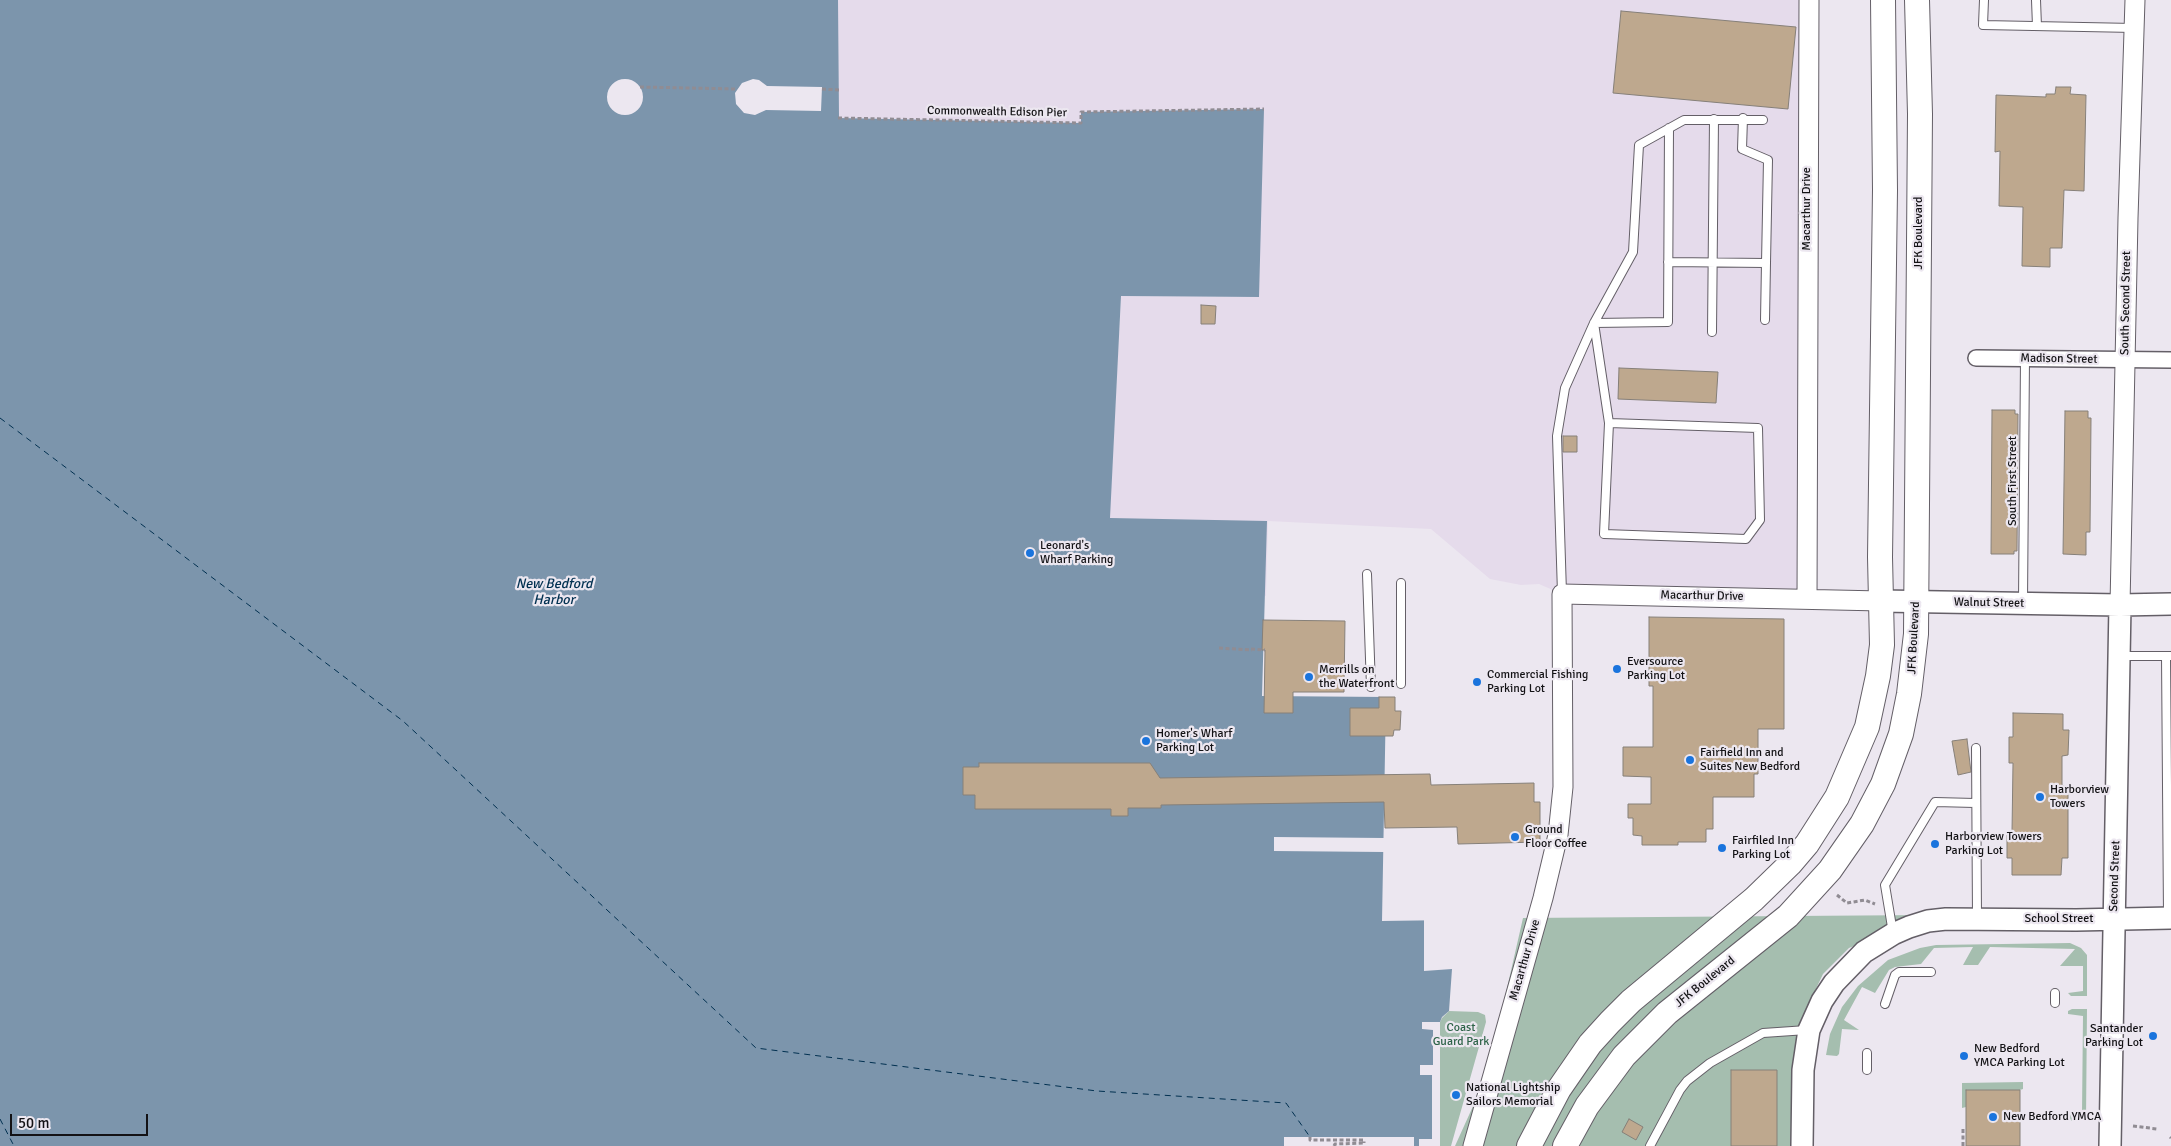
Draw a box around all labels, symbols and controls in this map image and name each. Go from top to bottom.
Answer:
street label: Commonwealth Edison Pier [927,104,1067,120]
street label: Macarthur Drive [1800,167,1814,251]
street label: JFK Boulevard [1912,197,1926,269]
street label: South Second Street [2118,251,2134,355]
street label: Madison Street [2020,351,2098,367]
street label: South First Street [2006,436,2020,526]
place label: Leonard's Wharf Parking [1040,539,1113,567]
marker: Leonard's Wharf Parking [1024,547,1036,559]
water label: New Bedford Harbor [516,576,592,608]
street label: Macarthur Drive [1660,588,1744,604]
street label: Walnut Street [1954,595,2024,611]
street label: JFK Boulevard [1905,601,1923,675]
place label: Eversource Parking Lot [1627,655,1685,683]
place label: Merrills on the Waterfront [1319,663,1394,691]
marker: Eversource Parking Lot [1611,663,1623,675]
place label: Commercial Fishing Parking Lot [1487,668,1588,696]
marker: Merrills on the Waterfront [1303,671,1315,683]
marker: Commercial Fishing Parking Lot [1471,676,1483,688]
place label: Homer's Wharf Parking Lot [1156,727,1232,755]
marker: Homer's Wharf Parking Lot [1140,735,1152,747]
place label: Fairfield Inn and Suites New Bedford [1700,746,1800,774]
marker: Fairfield Inn and Suites New Bedford [1684,754,1696,766]
place label: Harborview Towers [2050,783,2109,811]
marker: Harborview Towers [2034,791,2046,803]
place label: Ground Floor Coffee [1525,823,1587,851]
place label: Harborview Towers Parking Lot [1945,830,2042,858]
marker: Ground Floor Coffee [1509,831,1521,843]
place label: Fairfiled Inn Parking Lot [1732,834,1794,862]
marker: Harborview Towers Parking Lot [1929,838,1941,850]
street label: Second Street [2107,840,2123,912]
marker: Fairfiled Inn Parking Lot [1716,842,1728,854]
street label: School Street [2025,912,2093,926]
street label: Macarthur Drive [1507,918,1543,1002]
street label: JFK Boulevard [1672,953,1738,1011]
park label: Coast Guard Park [1433,1021,1489,1049]
place label: Santander Parking Lot [2085,1022,2143,1050]
marker: Santander Parking Lot [2147,1030,2159,1042]
place label: New Bedford YMCA Parking Lot [1974,1042,2065,1070]
marker: New Bedford YMCA Parking Lot [1958,1050,1970,1062]
place label: National Lightship Sailors Memorial [1466,1081,1560,1109]
marker: National Lightship Sailors Memorial [1450,1089,1462,1101]
scale bar [12,1104,150,1136]
place label: New Bedford YMCA [2003,1110,2101,1124]
marker: New Bedford YMCA [1987,1111,1999,1123]
text: 50 m [18,1114,49,1132]

